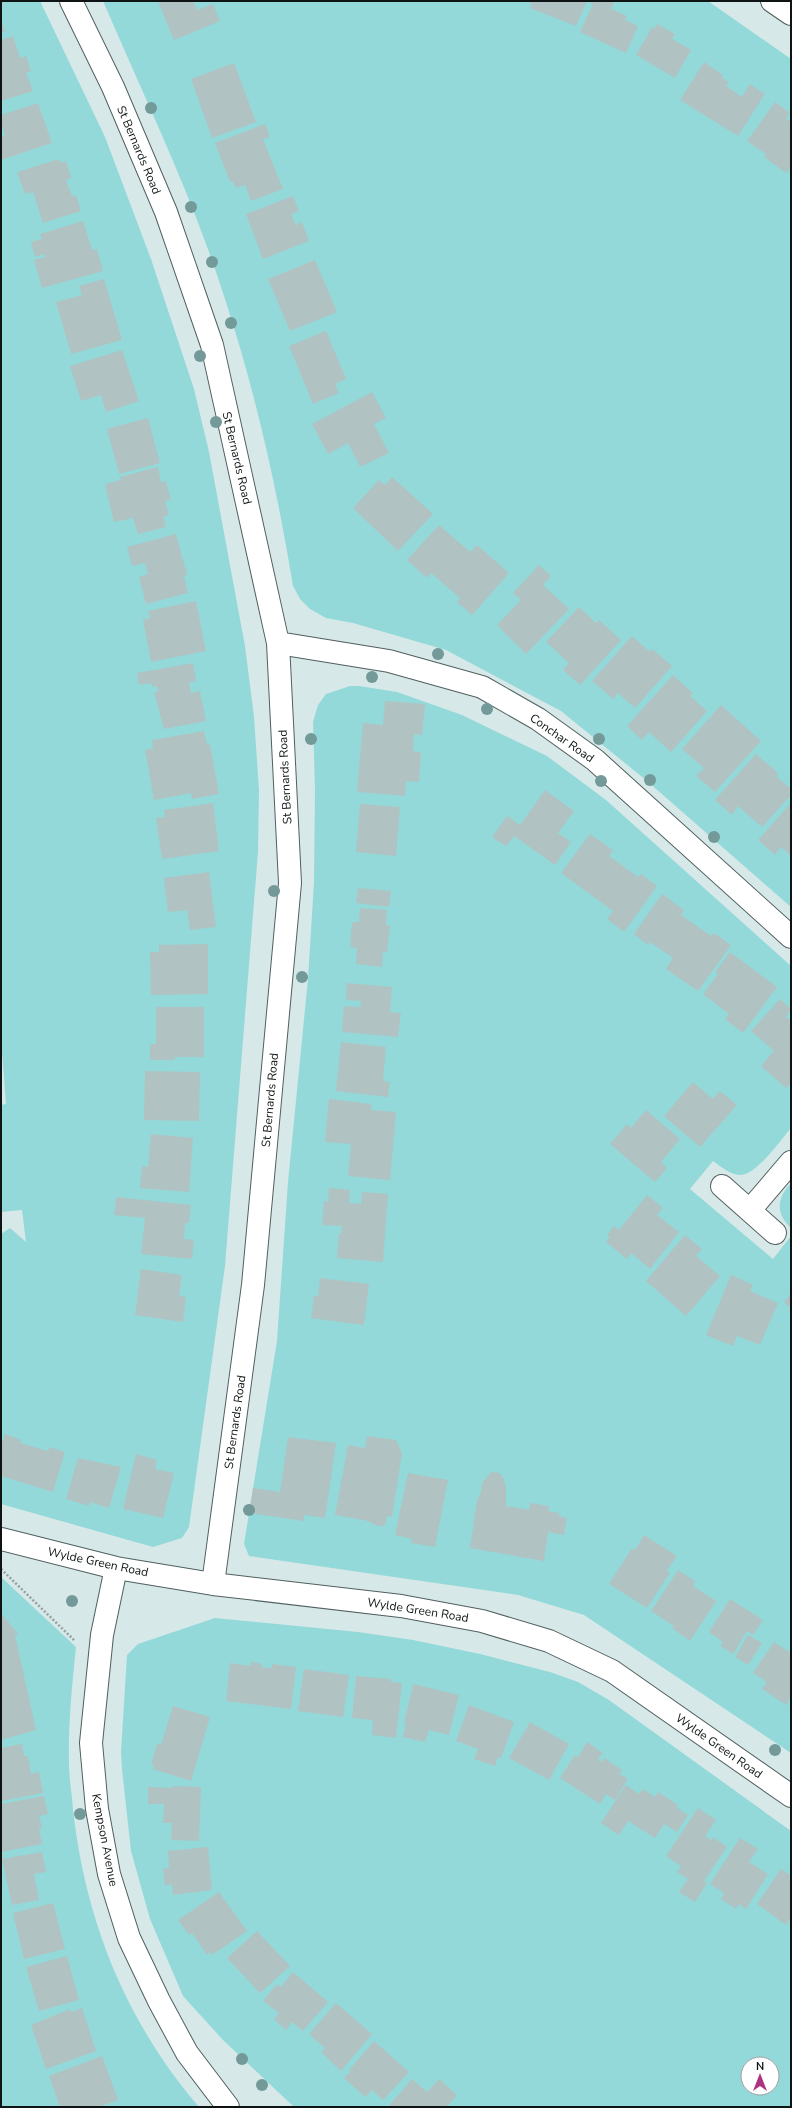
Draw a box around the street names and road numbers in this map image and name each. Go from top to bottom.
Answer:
street label: St Bernards Road [113,103,165,197]
street label: St Bernards Road [219,410,255,506]
street label: Conchar Road [527,710,597,766]
street label: St Bernards Road [275,729,295,825]
street label: St Bernards Road [258,1052,282,1148]
street label: St Bernards Road [220,1374,250,1470]
street label: Wylde Green Road [46,1544,150,1580]
street label: Wylde Green Road [366,1594,470,1626]
street label: Wylde Green Road [672,1710,766,1782]
street label: Kempson Avenue [88,1792,122,1888]

